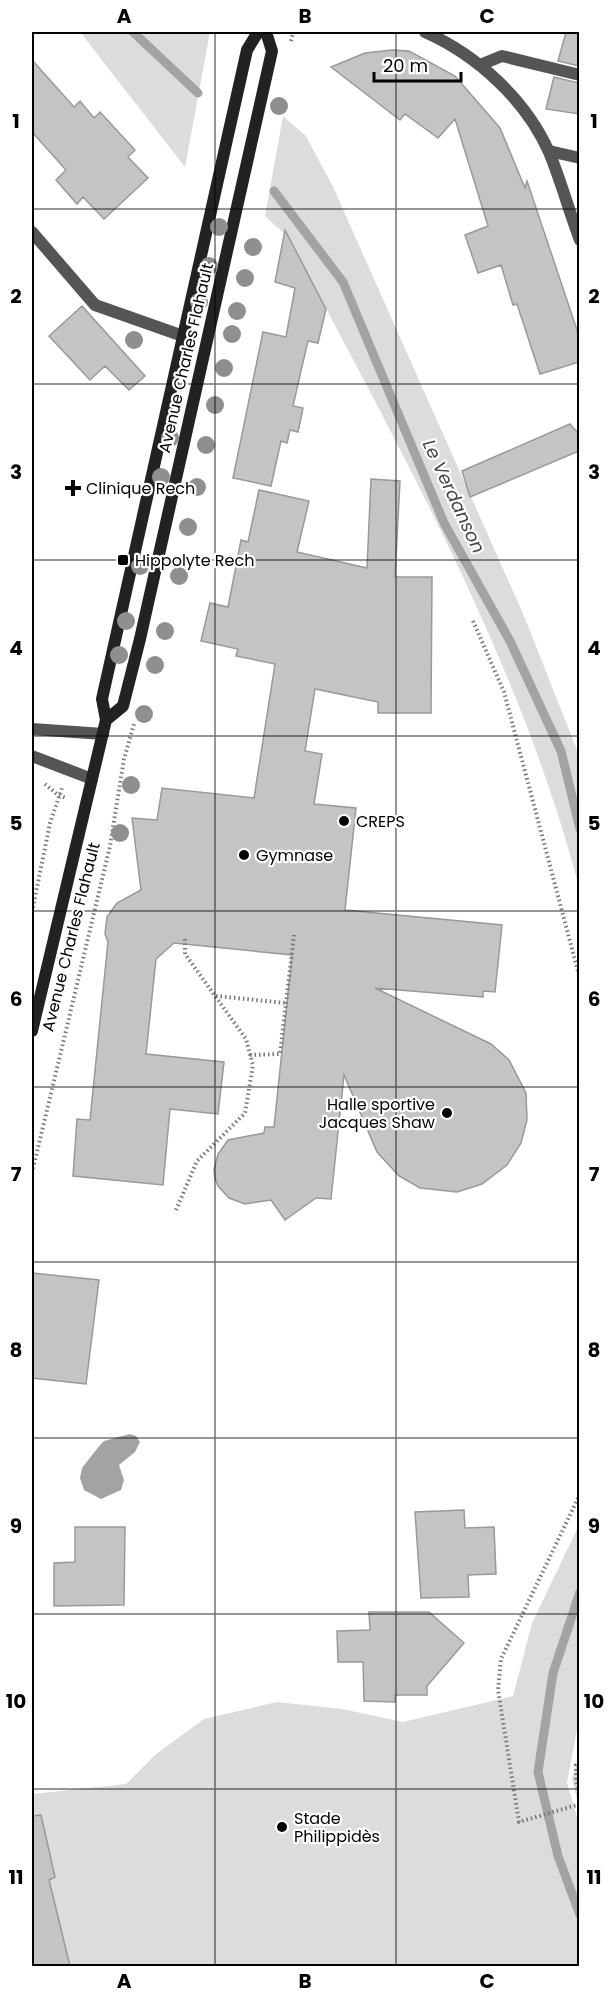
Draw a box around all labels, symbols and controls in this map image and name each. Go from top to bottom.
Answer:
text: A [117,2,132,30]
text: B [298,2,312,30]
text: C [479,2,495,30]
scale bar [374,45,461,83]
text: 20 m [383,53,428,78]
text: 1 [12,107,20,135]
text: 1 [590,107,598,135]
street label: Avenue Charles Flahault [153,261,219,455]
text: 2 [10,282,22,310]
text: 2 [588,282,600,310]
water label: Le Verdanson [417,435,491,557]
text: 3 [10,458,22,486]
text: 3 [588,458,600,486]
place label: Clinique Rech [86,477,195,500]
marker: Clinique Rech [64,479,82,497]
place label: Hippolyte Rech [135,549,254,572]
marker: Hippolyte Rech [116,553,130,567]
text: 4 [9,634,23,662]
text: 4 [587,634,601,662]
text: 5 [10,809,23,837]
text: 5 [588,809,601,837]
place label: CREPS [356,810,405,833]
marker: CREPS [337,814,351,828]
street label: Avenue Charles Flahault [36,840,106,1034]
place label: Gymnase [256,844,333,867]
marker: Gymnase [237,848,251,862]
text: 6 [10,985,22,1013]
text: 6 [588,985,600,1013]
place label: Halle sportive Jacques Shaw [319,1093,435,1134]
marker: Halle sportive Jacques Shaw [440,1106,454,1120]
text: 7 [11,1160,22,1188]
text: 7 [589,1160,600,1188]
text: 8 [10,1336,22,1364]
text: 8 [588,1336,600,1364]
text: 9 [10,1512,22,1540]
text: 9 [588,1512,600,1540]
text: 10 [6,1687,26,1715]
text: 10 [584,1687,604,1715]
place label: Stade Philippidès [294,1807,380,1848]
marker: Stade Philippidès [275,1820,289,1834]
text: 11 [8,1863,24,1891]
text: 11 [586,1863,602,1891]
text: A [117,1967,132,1995]
text: B [298,1967,312,1995]
text: C [479,1967,495,1995]

